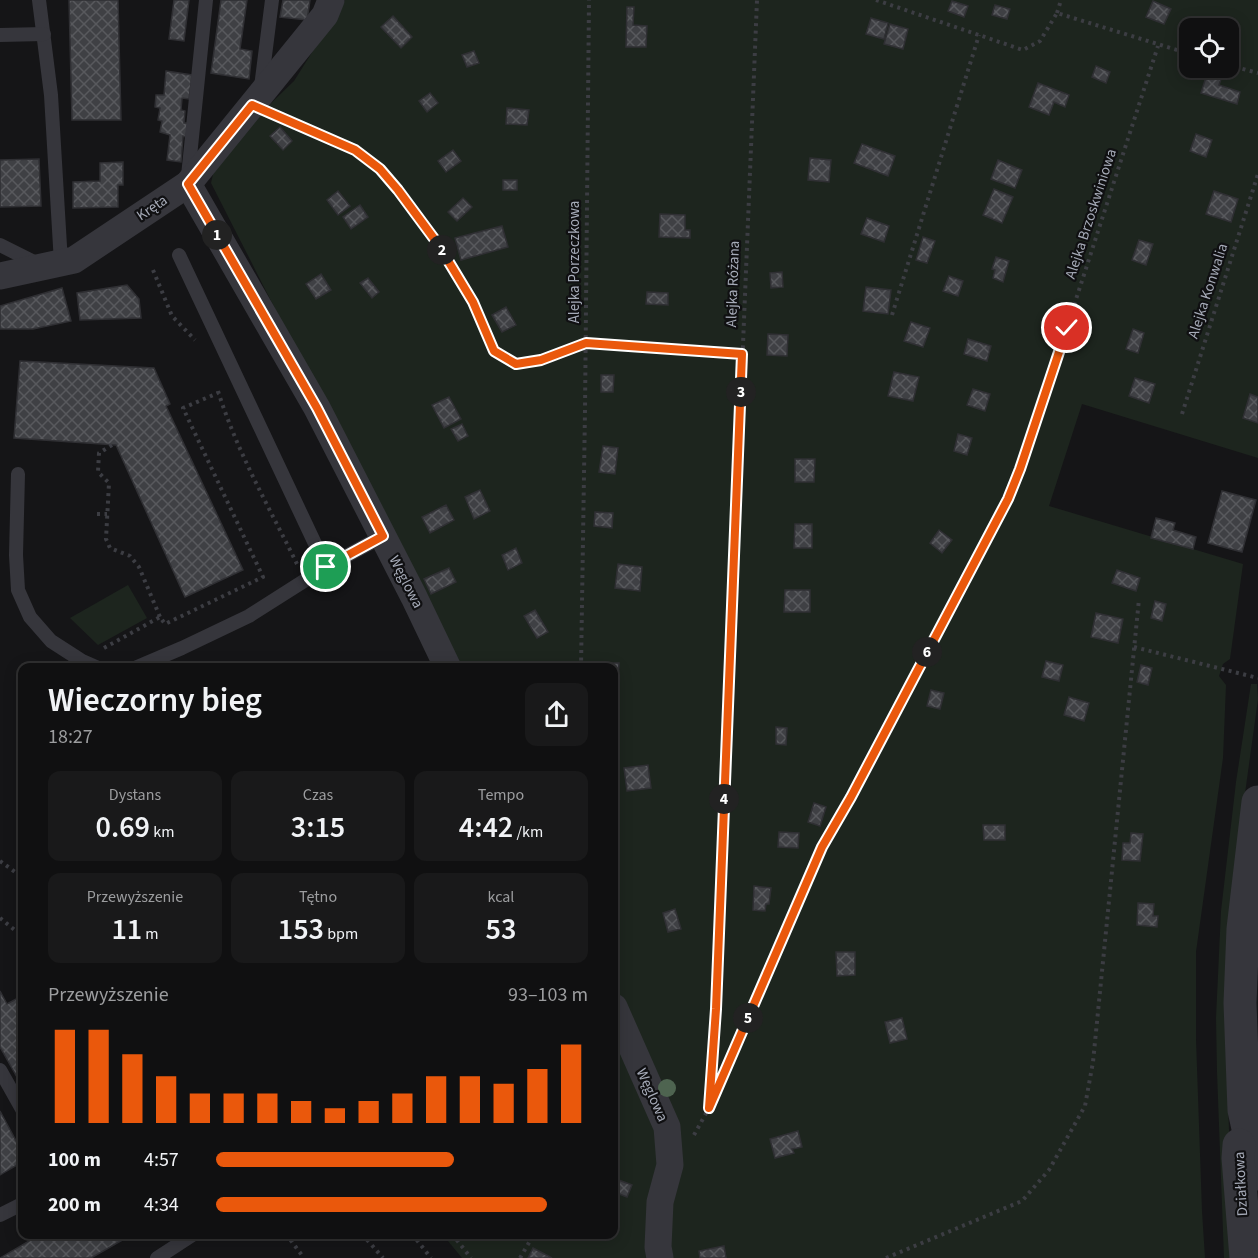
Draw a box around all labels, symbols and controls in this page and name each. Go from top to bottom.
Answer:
map controls [1179,18,1239,78]
button: locate [1179,18,1239,78]
street label: Alejka Brzoskwiniowa [1060,146,1122,282]
street label: Kręta [132,190,172,226]
street label: Alejka Porzeczkowa [564,201,585,323]
pin: 1 [202,220,232,250]
text: 1 [213,224,221,246]
pin: 2 [427,235,457,265]
text: 2 [438,239,446,261]
street label: Alejka Różana [721,240,745,328]
street label: Alejka Konwalia [1183,241,1233,341]
pin [1041,302,1092,353]
icon: check [1050,311,1083,344]
pin: 3 [726,377,756,407]
text: 3 [737,381,745,403]
pin [300,541,351,592]
icon: arrive [309,550,342,583]
street label: Węglowa [384,552,428,612]
pin: 6 [912,637,942,667]
text: 6 [923,641,931,663]
text: Wieczorny bieg [48,677,262,724]
button: share [525,683,588,746]
text: 18:27 [48,723,93,751]
text: Dystans [109,784,161,806]
text: Czas [303,784,333,806]
text: Tempo [478,784,524,806]
pin: 4 [709,784,739,814]
text: 4 [720,788,728,810]
text: 0.69 [96,806,150,849]
text: 3:15 [291,806,345,849]
text: 4:42 [459,806,513,849]
text: km [150,821,174,843]
text: /km [513,821,543,843]
text: Przewyższenie [87,886,183,908]
text: Tętno [299,886,337,908]
text: kcal [488,886,514,908]
text: 11 [111,908,142,951]
text: 153 [278,908,324,951]
text: 53 [486,908,516,951]
text: m [142,923,159,945]
text: bpm [324,923,358,945]
text: Przewyższenie [48,981,169,1009]
text: 93–103 m [508,981,588,1009]
pin: 5 [733,1003,763,1033]
text: 5 [744,1007,752,1029]
street label: Węglowa [631,1065,673,1125]
text: 100 m [48,1146,101,1174]
text: 4:57 [144,1146,179,1174]
street label: Działkowa [1229,1151,1253,1217]
text: 200 m [48,1191,101,1219]
text: 4:34 [144,1191,179,1219]

